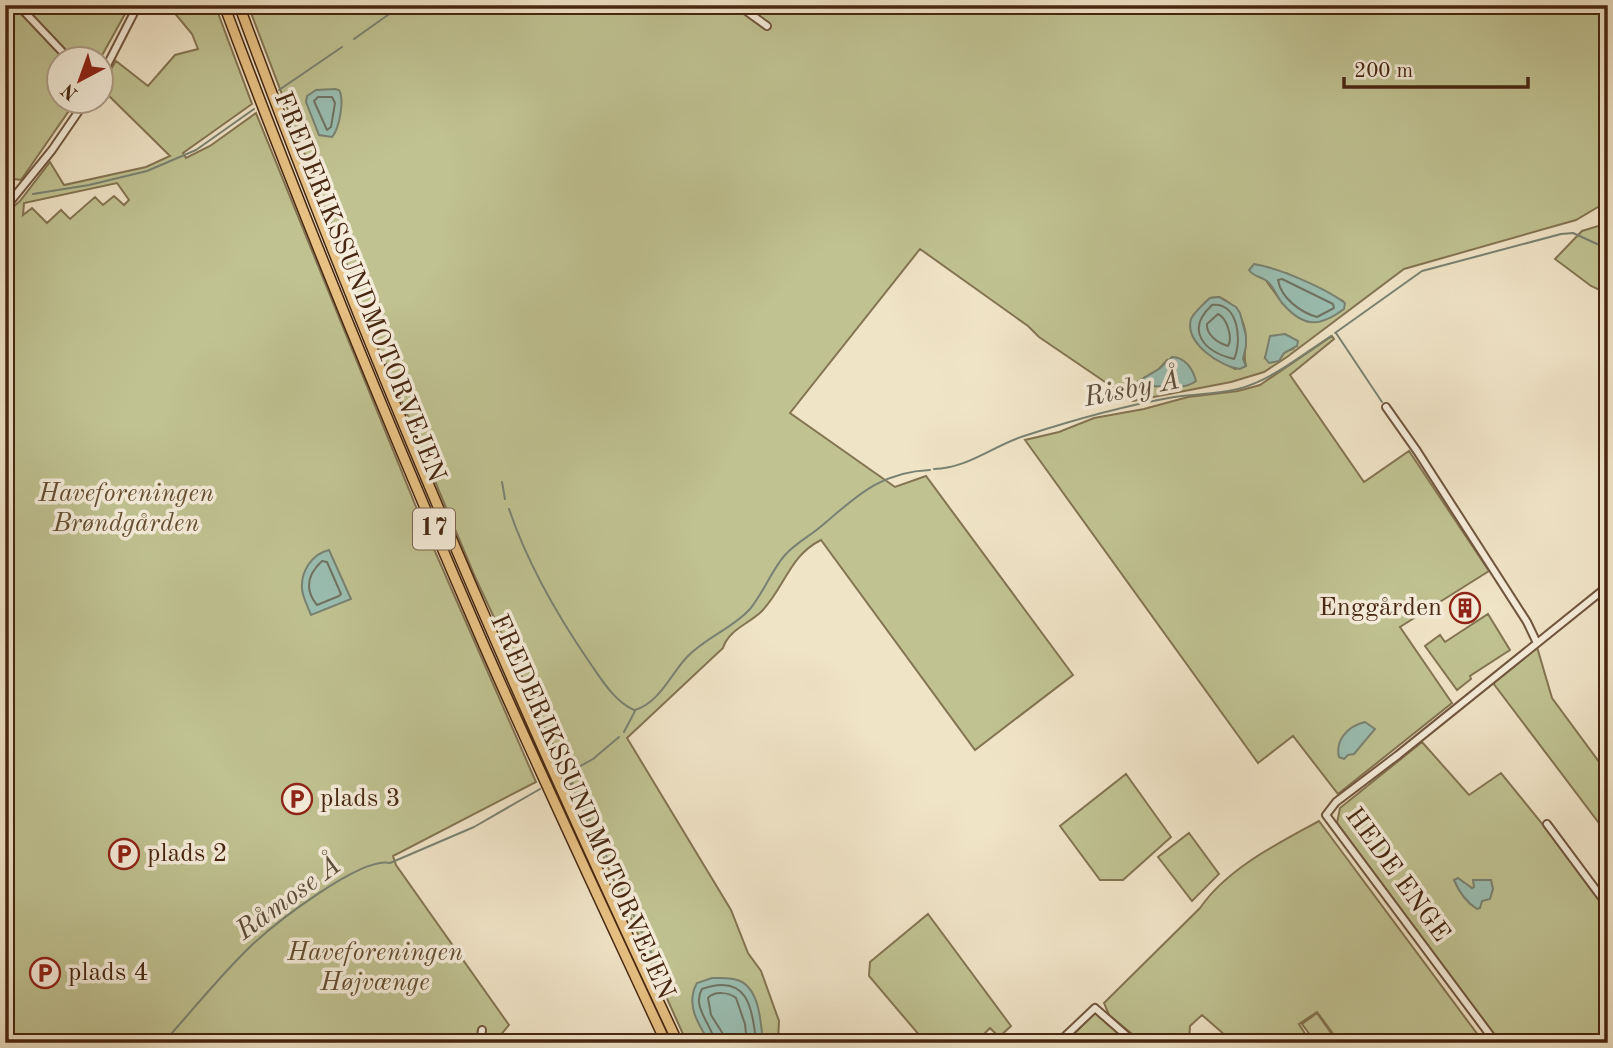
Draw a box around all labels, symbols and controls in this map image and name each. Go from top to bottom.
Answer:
north arrow [46,46,116,116]
scale bar [1344,46,1527,90]
text: 200 m [1354,61,1413,82]
text: N [58,79,82,103]
street label: FREDERIKSSUNDMOTORVEJEN [269,88,449,486]
water label: Risby Å [1079,361,1182,413]
park label: Haveforeningen Brøndgården [37,481,214,537]
road number: 17 [413,508,455,550]
building icon: Enggården [1448,591,1482,625]
place label: Enggården [1319,595,1442,621]
street label: FREDERIKSSUNDMOTORVEJEN [485,611,679,1003]
parking icon: plads 3 [280,782,314,816]
place label: plads 3 [320,786,401,812]
street label: HEDE ENGE [1340,803,1454,947]
parking icon: plads 2 [107,837,141,871]
place label: plads 2 [147,841,228,867]
water label: Råmose Å [227,847,347,947]
park label: Haveforeningen Højvænge [286,940,463,996]
parking icon: plads 4 [28,956,62,990]
place label: plads 4 [68,960,149,986]

